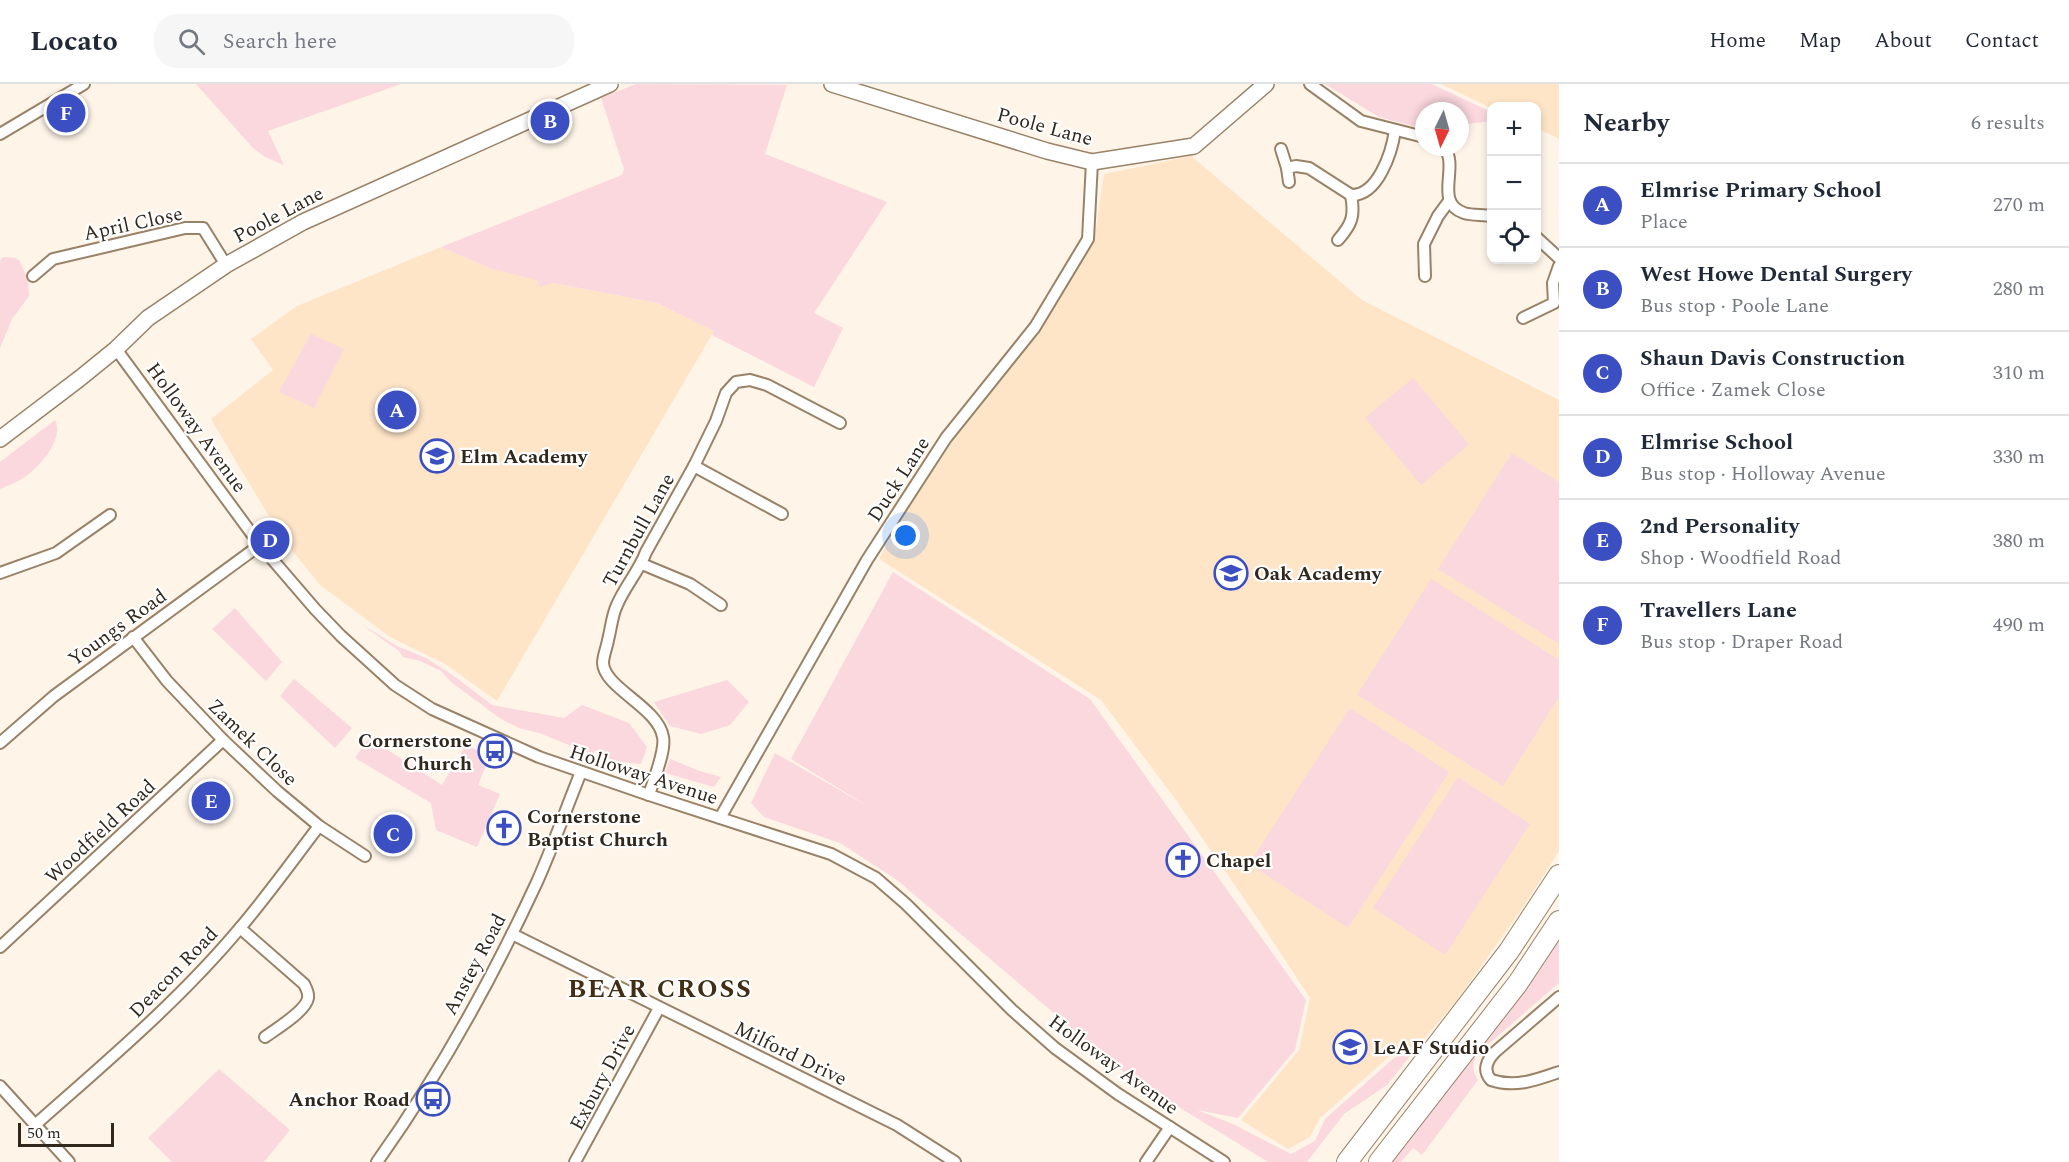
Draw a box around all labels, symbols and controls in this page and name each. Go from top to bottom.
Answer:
search box [154,14,574,68]
text: Locato [30,20,118,63]
icon: search [175,25,208,58]
text: Search here [223,25,337,58]
text: Home [1709,25,1766,57]
text: Map [1799,25,1841,57]
text: About [1874,25,1932,57]
text: Contact [1965,25,2039,57]
pin: F [46,90,86,135]
pin: B [530,99,570,144]
street label: Poole Lane [993,100,1096,154]
north arrow [1415,102,1469,156]
map controls [1487,102,1541,264]
button: + [1487,102,1541,156]
text: Nearby [1583,103,1669,143]
text: 6 results [1971,108,2045,138]
button: − [1487,156,1541,210]
text: Elmrise Primary School [1640,174,1882,207]
street label: Poole Lane [228,179,329,251]
text: A [1595,190,1610,220]
text: 270 m [1993,190,2045,220]
street label: April Close [81,199,186,249]
text: Place [1640,207,1688,237]
button: locate [1487,210,1541,264]
text: West Howe Dental Surgery [1640,258,1912,291]
text: B [1595,274,1610,304]
text: 280 m [1993,274,2045,304]
text: Bus stop · Poole Lane [1640,291,1829,321]
text: Shaun Davis Construction [1640,342,1905,375]
street label: Holloway Avenue [139,356,254,499]
text: C [1595,358,1610,388]
text: 310 m [1993,358,2045,388]
text: Office · Zamek Close [1640,375,1826,405]
pin: A [378,388,416,432]
text: Elmrise School [1640,426,1793,459]
street label: Duck Lane [860,431,938,528]
school or university icon: Elm Academy [419,438,455,474]
place label: Elm Academy [460,442,589,472]
text: D [1594,442,1611,472]
text: 330 m [1993,442,2045,472]
text: Bus stop · Holloway Avenue [1640,459,1886,489]
street label: Turnbull Lane [595,468,683,593]
text: 2nd Personality [1640,510,1799,543]
pin: D [250,518,290,562]
your location [891,521,920,550]
text: E [1596,526,1609,556]
text: 380 m [1993,526,2045,556]
text: Shop · Woodfield Road [1640,543,1842,573]
school or university icon: Oak Academy [1213,555,1249,591]
place label: Oak Academy [1254,559,1383,589]
street label: Youngs Road [62,582,173,674]
text: Travellers Lane [1640,594,1797,627]
text: F [1596,610,1609,640]
text: 490 m [1993,610,2045,640]
text: Bus stop · Draper Road [1640,627,1843,657]
street label: Zamek Close [200,692,304,794]
place label: Cornerstone Church [358,726,472,779]
bus stop icon: Cornerstone Church [477,733,513,769]
street label: Holloway Avenue [565,737,722,813]
street label: Woodfield Road [38,772,163,891]
pin: E [192,778,230,824]
place label: Cornerstone Baptist Church [527,802,668,855]
church icon: Cornerstone Baptist Church [486,810,522,846]
pin: C [374,812,412,856]
church icon: Chapel [1165,842,1201,878]
place label: Chapel [1206,846,1271,876]
street label: Anstey Road [435,908,514,1021]
street label: Deacon Road [122,920,225,1025]
district label: BEAR CROSS [568,969,752,1009]
street label: Holloway Avenue [1042,1007,1185,1122]
street label: Milford Drive [729,1014,852,1094]
street label: Exbury Drive [562,1019,644,1136]
school or university icon: LeAF Studio [1332,1029,1368,1065]
place label: LeAF Studio [1373,1033,1489,1063]
bus stop icon: Anchor Road [415,1081,451,1117]
place label: Anchor Road [288,1085,410,1115]
scale bar [18,1120,114,1148]
text: 50 m [27,1121,61,1145]

